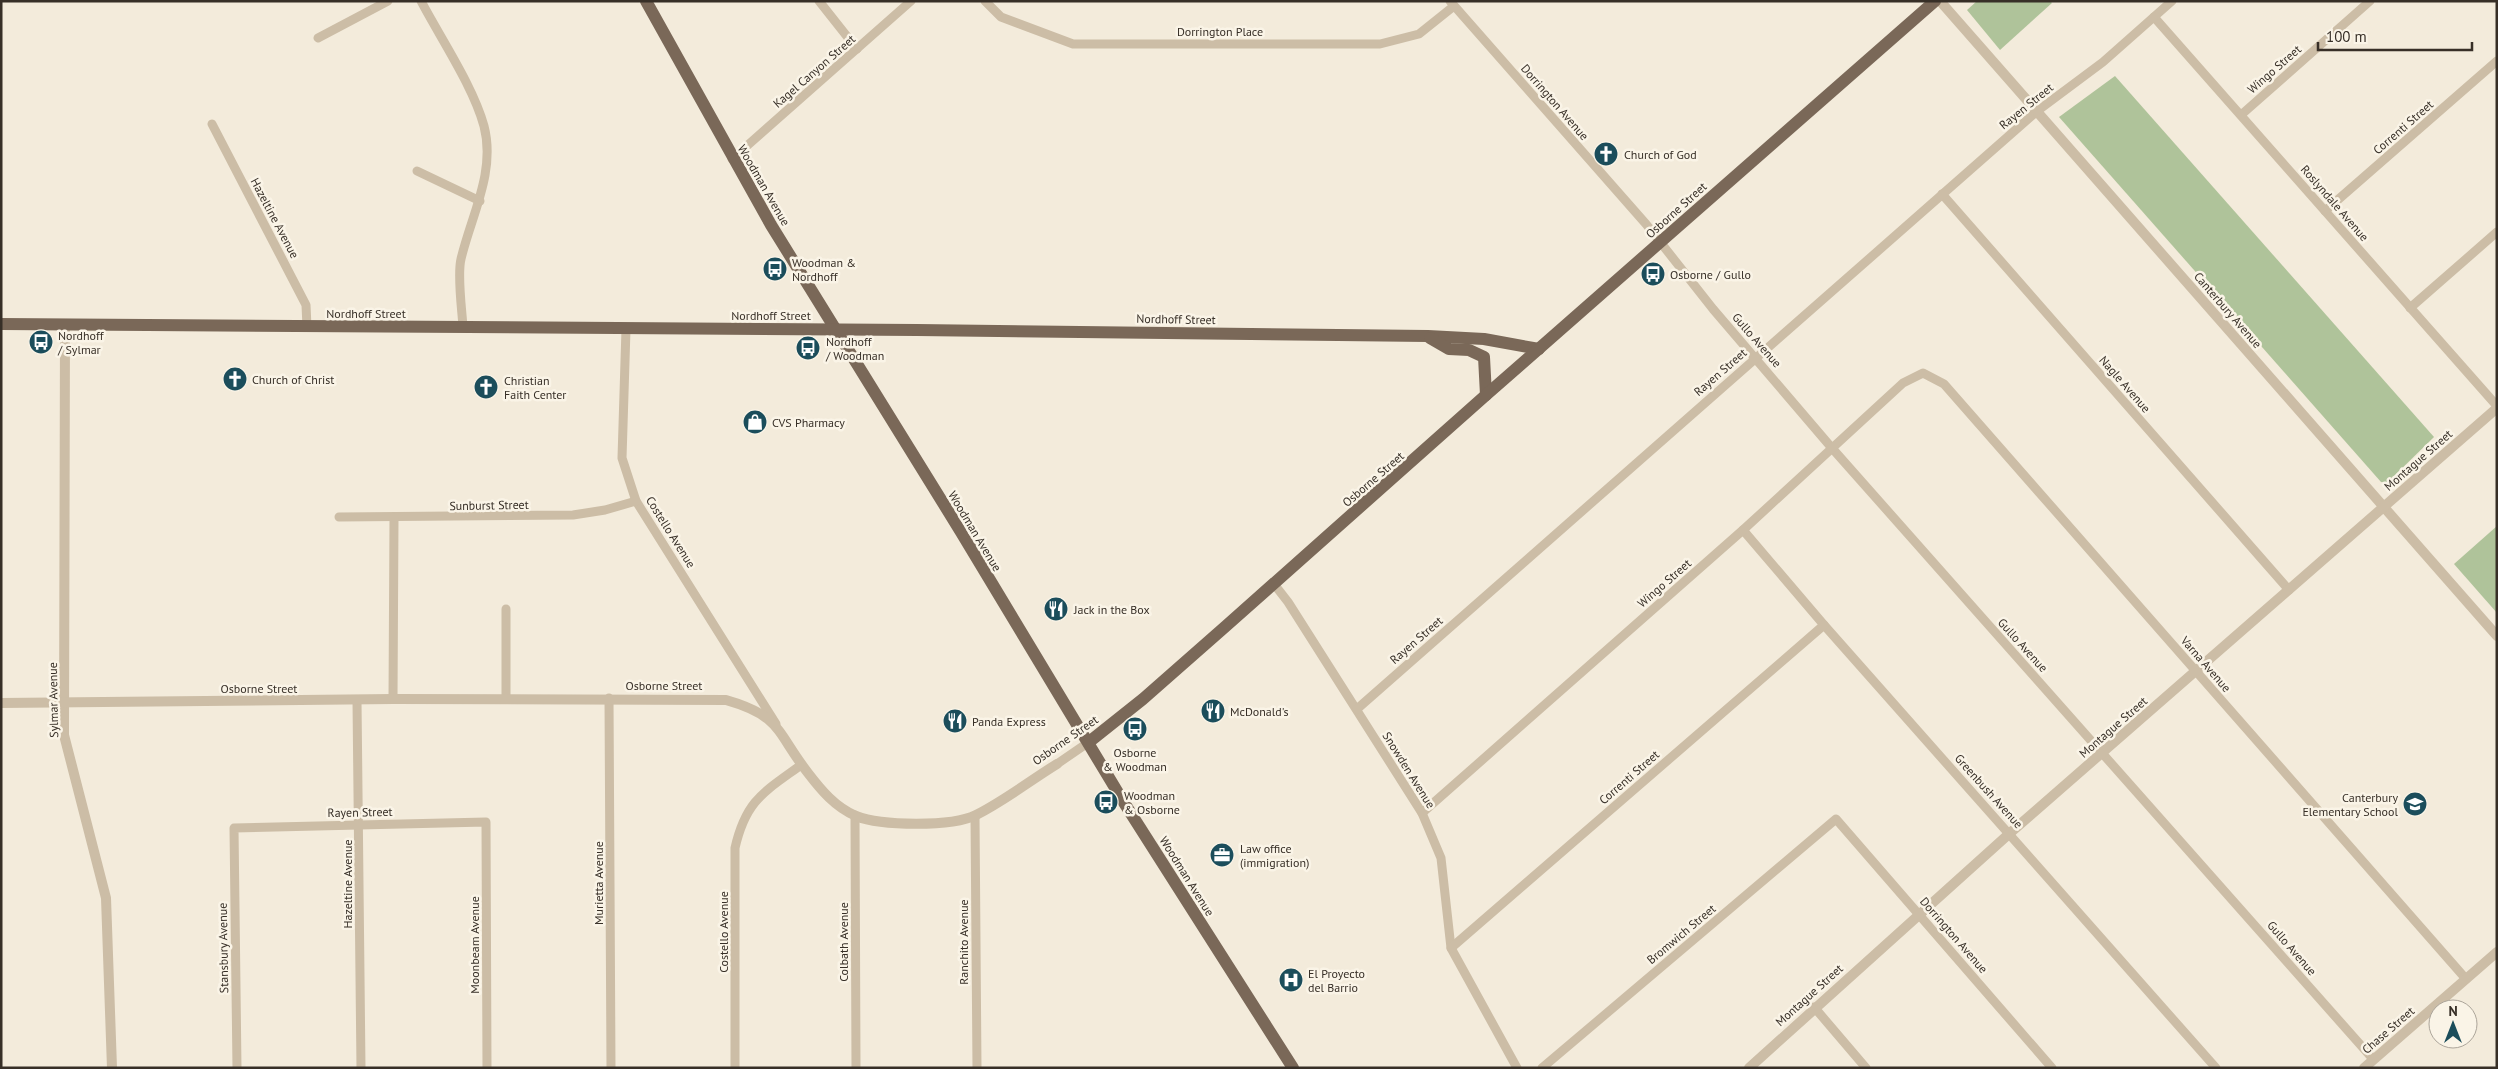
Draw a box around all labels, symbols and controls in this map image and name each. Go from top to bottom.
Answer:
scale bar [2318,20,2472,52]
street label: Dorrington Place [1177,24,1263,39]
text: 100 m [2326,27,2367,46]
street label: Kagel Canyon Street [770,31,858,111]
street label: Wingo Street [2244,42,2304,96]
street label: Dorrington Avenue [1518,61,1592,143]
street label: Rayen Street [1996,80,2056,132]
street label: Correnti Street [2370,97,2436,157]
church icon: Church of God [1593,141,1619,167]
street label: Woodman Avenue [735,142,793,228]
place label: Church of God [1624,147,1697,162]
street label: Roslyndale Avenue [2298,162,2372,244]
street label: Hazeltine Avenue [247,175,303,261]
street label: Osborne Street [1642,179,1710,241]
place label: Woodman & Nordhoff [792,255,856,284]
bus stop icon: Woodman & Nordhoff [762,256,788,282]
bus stop icon: Osborne / Gullo [1640,261,1666,287]
place label: Osborne / Gullo [1670,267,1751,282]
street label: Canterbury Avenue [2191,269,2265,351]
street label: Nordhoff Street [326,306,406,321]
street label: Nordhoff Street [731,308,811,323]
street label: Gullo Avenue [1729,310,1785,370]
street label: Nordhoff Street [1136,311,1216,327]
place label: Nordhoff / Sylmar [57,328,105,357]
bus stop icon: Nordhoff / Sylmar [28,329,54,355]
place label: Nordhoff / Woodman [825,334,884,363]
bus stop icon: Nordhoff / Woodman [795,335,821,361]
street label: Rayen Street [1691,345,1749,399]
street label: Nagle Avenue [2096,353,2154,415]
church icon: Church of Christ [222,366,248,392]
place label: Church of Christ [252,372,334,387]
place label: Christian Faith Center [504,373,566,402]
church icon: Christian Faith Center [473,374,499,400]
shop icon: CVS Pharmacy [742,409,768,435]
place label: CVS Pharmacy [772,415,845,430]
street label: Montague Street [2381,426,2455,494]
street label: Osborne Street [1339,448,1407,510]
street label: Woodman Avenue [945,488,1005,574]
street label: Costello Avenue [643,493,699,571]
street label: Sunburst Street [449,497,529,513]
street label: Wingo Street [1634,556,1694,610]
restaurant icon: Jack in the Box [1043,596,1069,622]
place label: Jack in the Box [1073,602,1150,617]
street label: Rayen Street [1387,613,1445,667]
street label: Gullo Avenue [1995,615,2051,675]
street label: Varna Avenue [2177,632,2234,695]
street label: Sylmar Avenue [45,662,61,738]
street label: Osborne Street [626,678,702,693]
street label: Osborne Street [221,681,297,696]
street label: Montague Street [2076,693,2150,761]
restaurant icon: McDonald's [1200,698,1226,724]
place label: McDonald's [1230,704,1289,719]
restaurant icon: Panda Express [942,708,968,734]
street label: Osborne Street [1029,712,1101,768]
place label: Panda Express [972,714,1046,729]
bus stop icon: Osborne & Woodman [1122,716,1148,742]
street label: Snowden Avenue [1379,729,1439,811]
place label: Osborne & Woodman [1103,745,1167,774]
street label: Correnti Street [1596,747,1662,807]
street label: Greenbush Avenue [1952,751,2026,831]
place label: Woodman & Osborne [1124,788,1180,817]
bus stop icon: Woodman & Osborne [1093,789,1119,815]
place label: Canterbury Elementary School [2302,790,2398,819]
school or university icon: Canterbury Elementary School [2402,791,2428,817]
street label: Rayen Street [327,804,393,820]
street label: Woodman Avenue [1156,833,1218,919]
street label: Hazeltine Avenue [340,839,355,929]
street label: Murietta Avenue [591,841,606,925]
place label: Law office (immigration) [1240,841,1309,870]
office icon: Law office (immigration) [1209,842,1235,868]
street label: Costello Avenue [716,891,731,973]
street label: Dorrington Avenue [1917,894,1991,976]
street label: Moonbeam Avenue [467,896,482,994]
street label: Ranchito Avenue [956,899,971,985]
street label: Bromwich Street [1644,901,1718,967]
street label: Colbath Avenue [836,902,851,982]
street label: Stansbury Avenue [215,903,231,993]
street label: Gullo Avenue [2264,918,2320,978]
street label: Montague Street [1772,961,1846,1029]
place label: El Proyecto del Barrio [1308,966,1365,995]
hospital icon: El Proyecto del Barrio [1278,967,1304,993]
north arrow [2428,999,2478,1049]
text: N [2448,1002,2458,1020]
street label: Chase Street [2359,1003,2417,1057]

